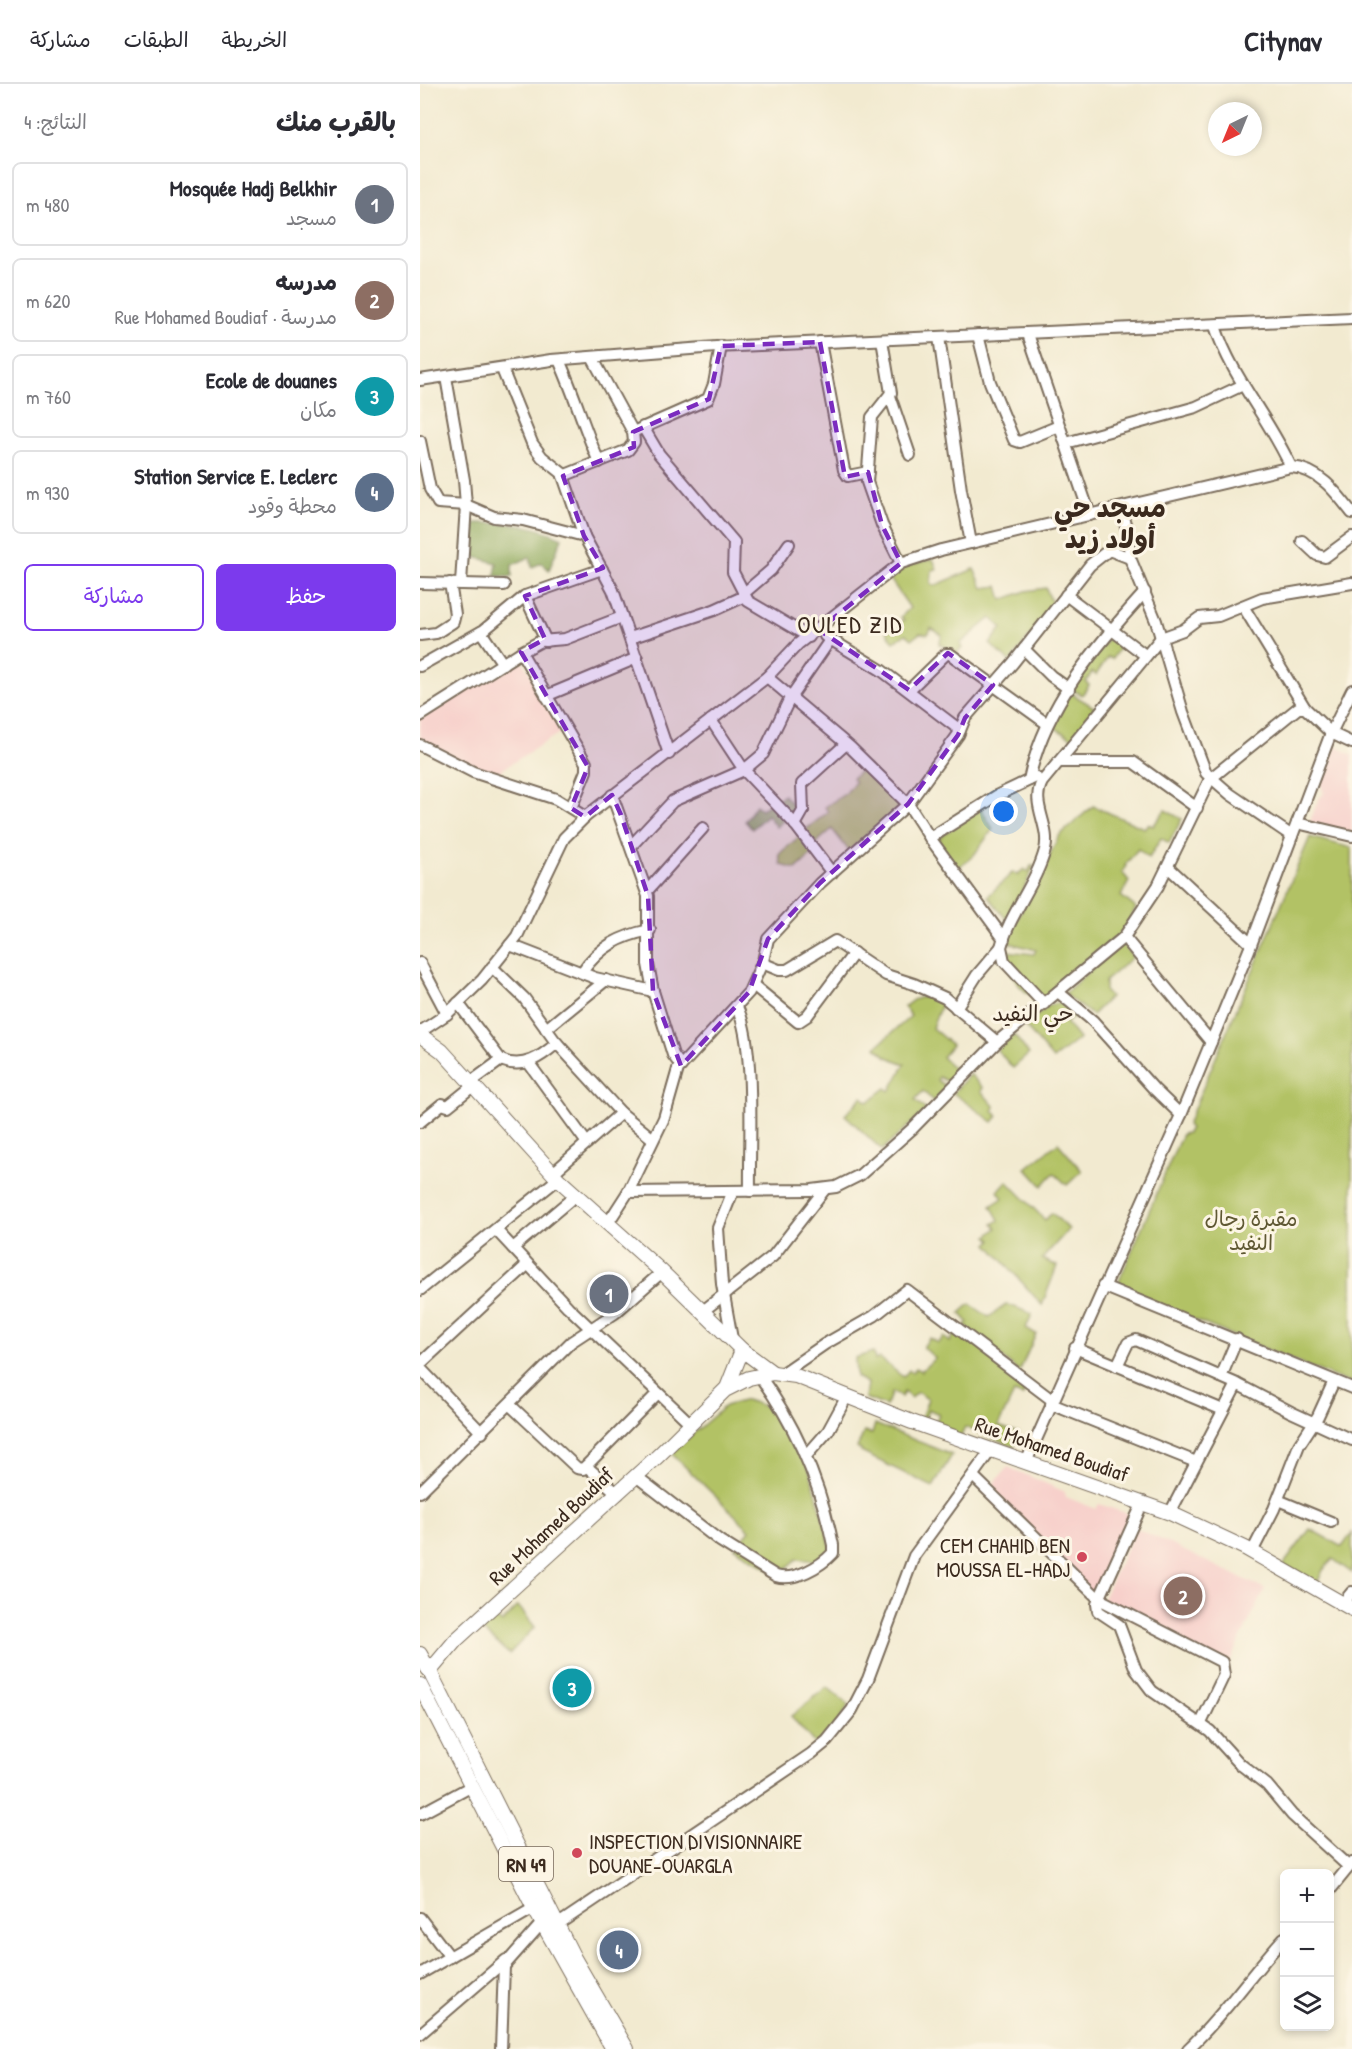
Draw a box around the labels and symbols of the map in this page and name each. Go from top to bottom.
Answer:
north arrow [1208,102,1262,156]
district label: مسجد حي أولاد زيد [1054,489,1166,556]
district label: OULED ZID [797,608,903,640]
your location [989,797,1018,826]
district label: حي النفيد [992,998,1074,1033]
park label: مقبرة رجال النفيد [1205,1204,1298,1257]
pin: 1 [590,1272,628,1316]
street label: Rue Mohamed Boudiaf [971,1409,1133,1489]
street label: Rue Mohamed Boudiaf [482,1460,620,1591]
place label: CEM CHAHID BEN MOUSSA EL-HADJ [937,1531,1070,1584]
marker: CEM CHAHID BEN MOUSSA EL-HADJ [1075,1550,1089,1564]
pin: 2 [1164,1574,1203,1618]
pin: 3 [552,1666,592,1710]
place label: INSPECTION DIVISIONNAIRE DOUANE-OUARGLA [589,1827,802,1880]
marker: INSPECTION DIVISIONNAIRE DOUANE-OUARGLA [570,1846,584,1860]
road number: RN 49 [499,1847,553,1881]
pin: 4 [600,1928,638,1972]

